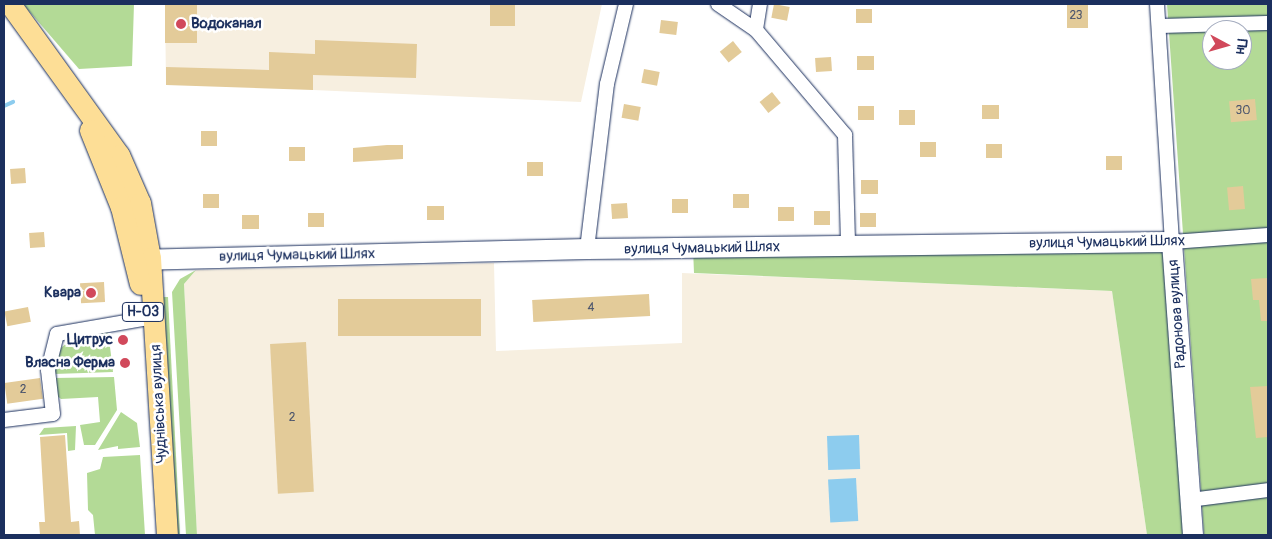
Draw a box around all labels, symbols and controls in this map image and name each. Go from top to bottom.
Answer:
house number: 23 [1069,9,1083,23]
place label: Водоканал [191,15,262,33]
marker: Водоканал [175,18,187,30]
north arrow [1202,20,1252,70]
text: Пн [1232,38,1251,55]
house number: 30 [1236,104,1250,118]
street label: вулиця Чумацький Шлях [1029,232,1185,252]
street label: вулиця Чумацький Шлях [624,238,780,258]
street label: вулиця Чумацький Шлях [219,245,375,265]
street label: Радонова вулиця [1164,259,1190,369]
place label: Квара [44,284,81,302]
marker: Квара [85,287,97,299]
road number: Н-03 [122,300,164,324]
house number: 4 [588,301,594,315]
place label: Цитрус [67,331,113,349]
marker: Цитрус [117,334,129,346]
street label: Чуднівська вулиця [147,344,171,464]
place label: Власна Ферма [25,354,115,372]
marker: Власна Ферма [119,357,131,369]
house number: 2 [20,383,26,397]
house number: 2 [289,411,295,425]

